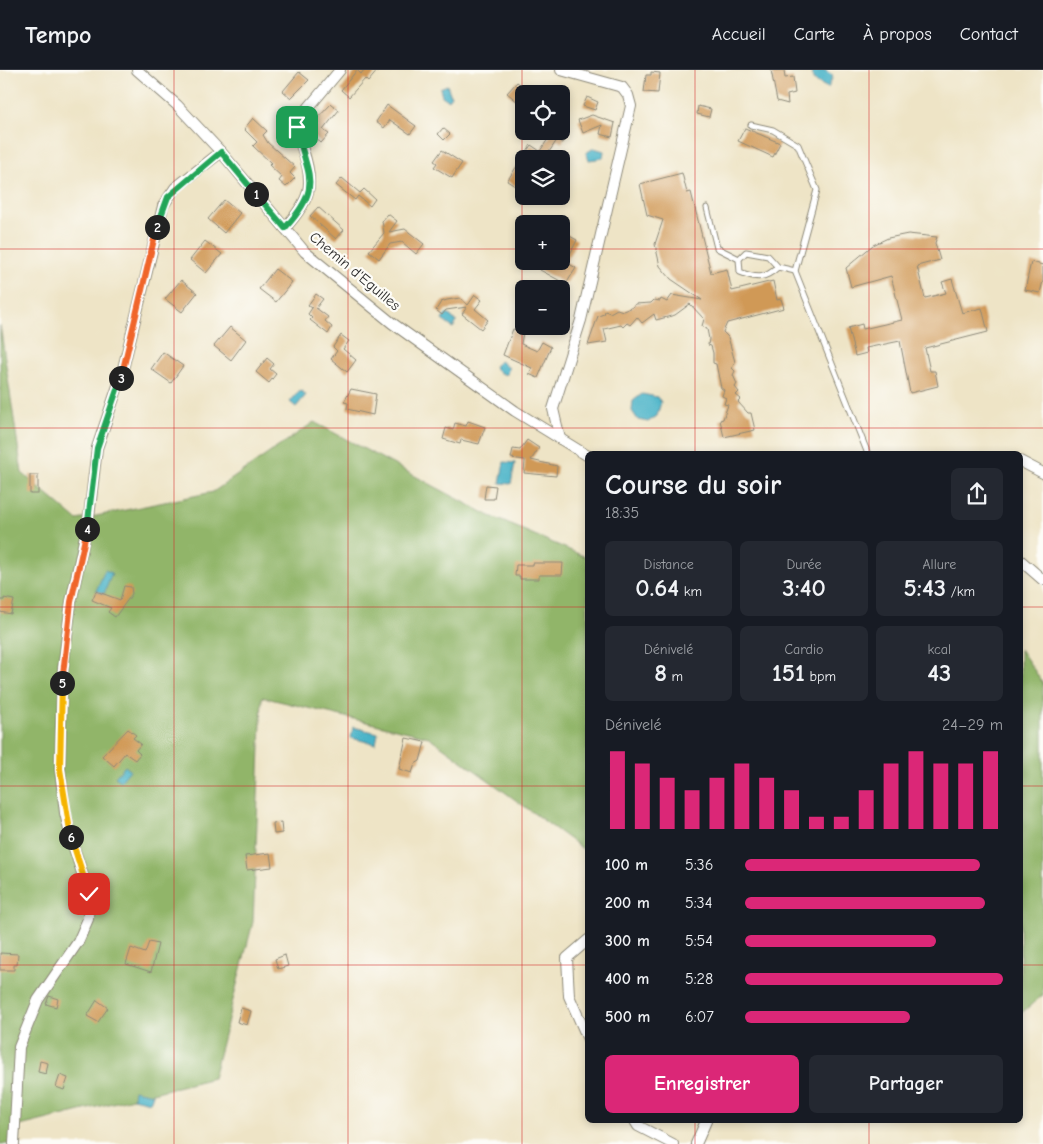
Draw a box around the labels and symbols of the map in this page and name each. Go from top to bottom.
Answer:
pin [276,106,318,148]
pin: 1 [244,182,268,206]
pin: 2 [144,214,170,240]
street label: Chemin d'Eguilles [306,228,404,314]
pin: 3 [108,366,134,390]
pin: 4 [74,516,100,542]
pin: 5 [50,670,74,696]
pin: 6 [58,824,84,850]
pin [68,873,110,915]

